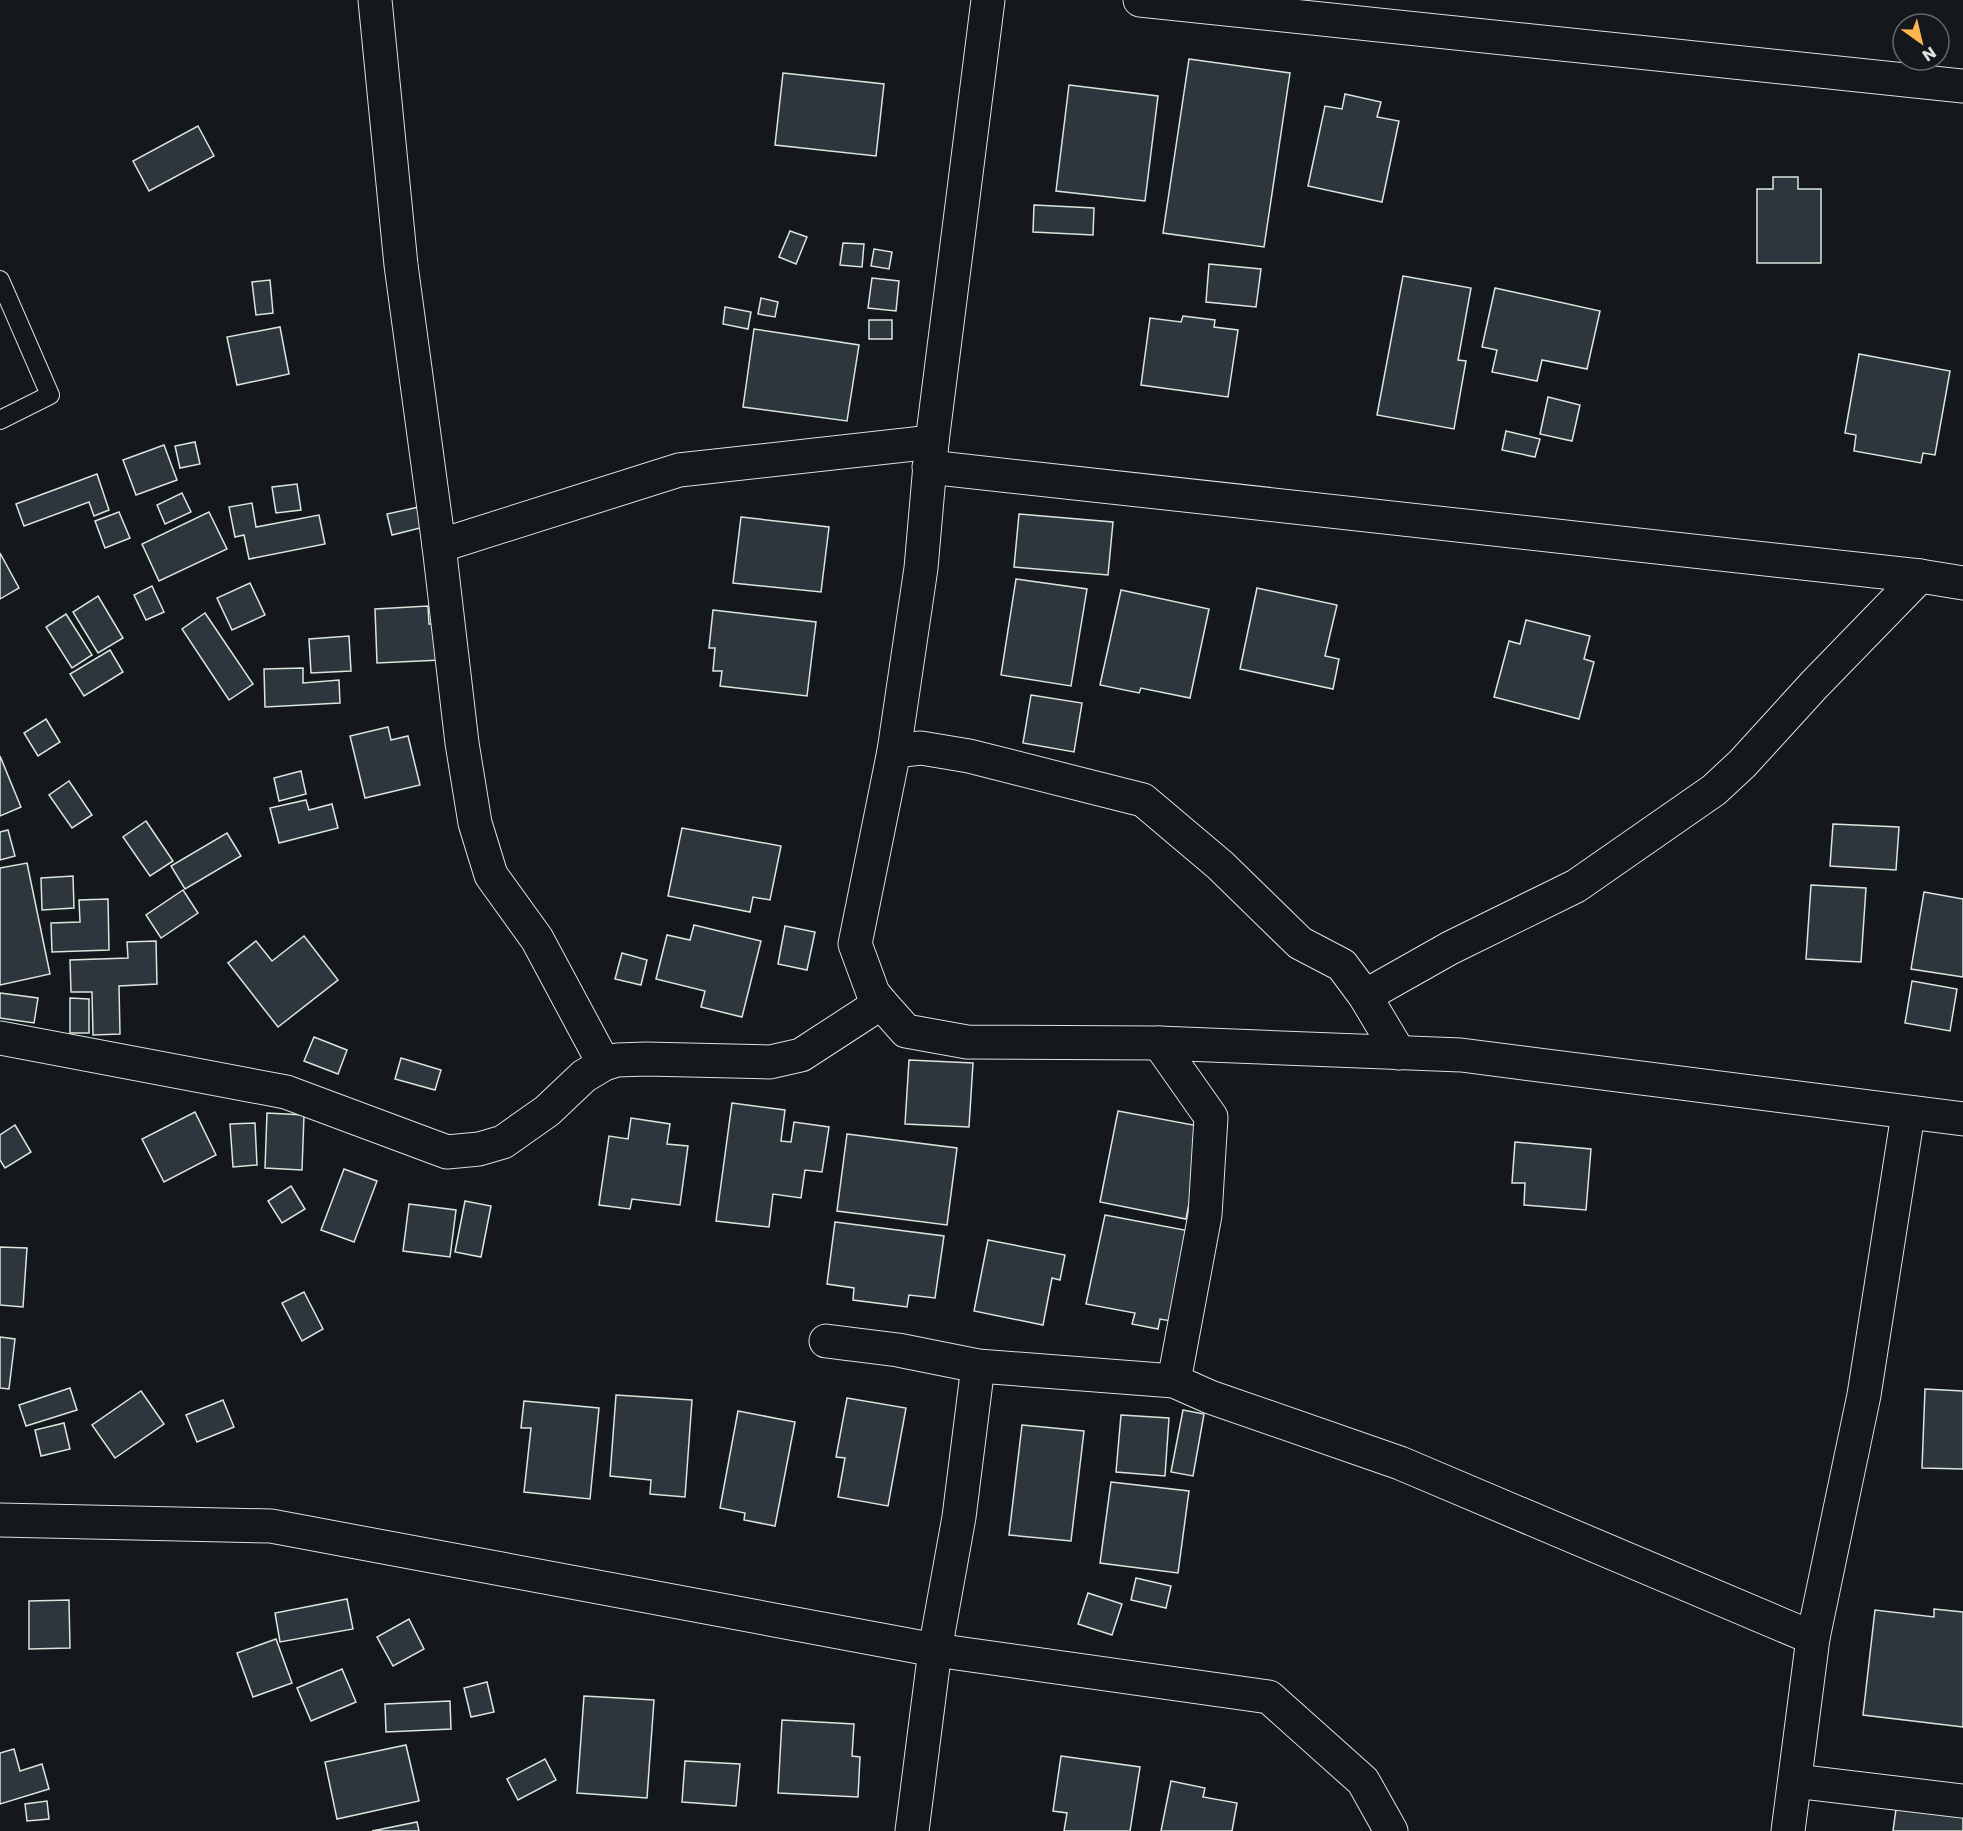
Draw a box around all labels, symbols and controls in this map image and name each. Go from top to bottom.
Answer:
north arrow [1891,12,1951,72]
text: N [1918,41,1941,67]

